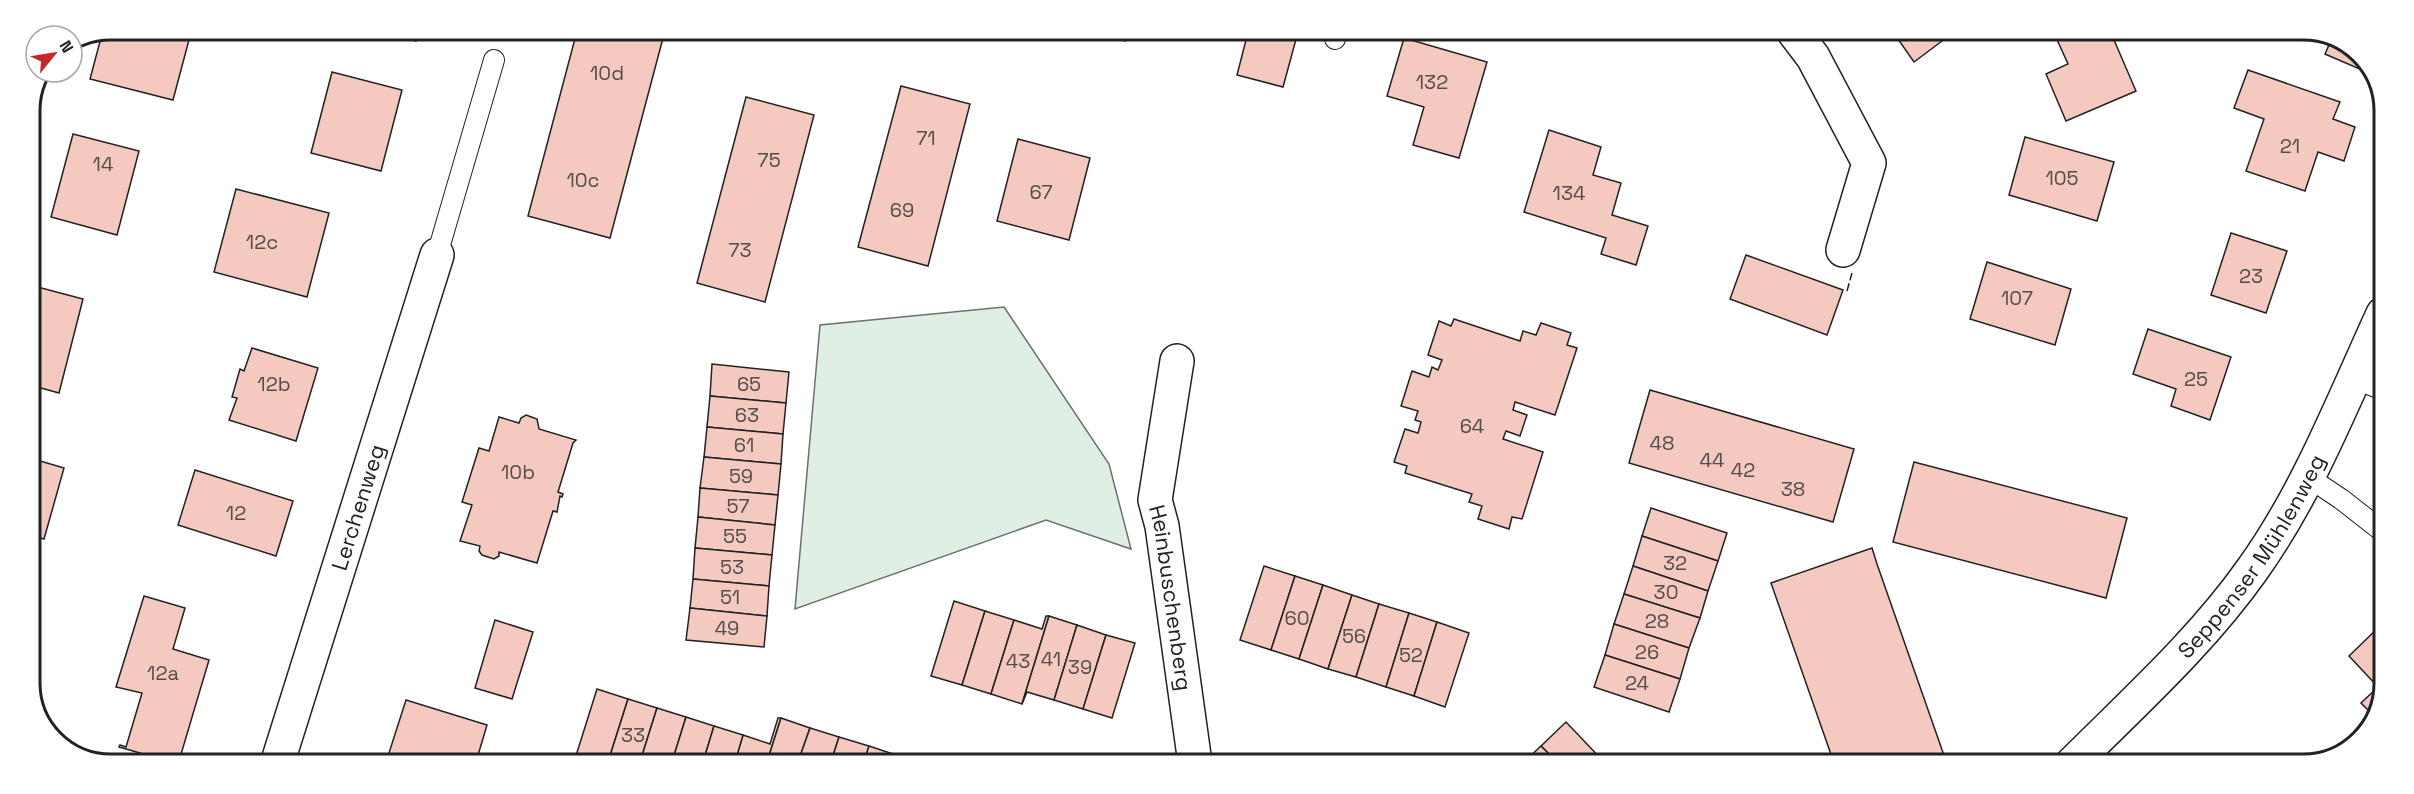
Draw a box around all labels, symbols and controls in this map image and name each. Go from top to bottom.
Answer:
north arrow [24,24,84,84]
text: N [55,37,78,57]
house number: 10d [590,60,624,86]
house number: 132 [1416,69,1448,95]
house number: 71 [916,125,936,151]
house number: 21 [2280,133,2300,159]
house number: 75 [757,147,781,173]
house number: 14 [93,151,113,177]
house number: 105 [2045,165,2079,191]
house number: 10c [566,167,600,193]
house number: 67 [1029,179,1053,205]
house number: 134 [1553,180,1585,206]
house number: 69 [890,197,914,223]
house number: 12c [246,229,278,255]
house number: 73 [728,237,752,263]
house number: 23 [2239,263,2263,289]
house number: 107 [2001,285,2033,311]
house number: 25 [2184,366,2208,392]
house number: 12b [257,371,291,397]
house number: 65 [737,371,761,397]
house number: 63 [735,402,759,428]
house number: 64 [1460,413,1484,439]
house number: 48 [1650,430,1674,456]
house number: 61 [734,432,754,458]
street label: Lerchenweg [325,441,391,574]
house number: 44 [1700,447,1725,473]
street label: Seppenser Mühlenweg [2171,450,2331,664]
house number: 42 [1731,457,1755,483]
house number: 10b [501,459,535,485]
house number: 59 [729,463,753,489]
house number: 38 [1781,476,1805,502]
house number: 57 [726,493,750,519]
house number: 12 [226,500,246,526]
street label: Heinbuschenberg [1143,501,1199,693]
house number: 55 [723,523,747,549]
house number: 32 [1663,550,1687,576]
house number: 53 [720,554,744,580]
house number: 30 [1654,579,1678,605]
house number: 51 [720,584,740,610]
house number: 60 [1284,605,1310,631]
house number: 28 [1645,608,1669,634]
house number: 49 [715,615,739,641]
house number: 56 [1342,623,1366,649]
house number: 26 [1635,639,1659,665]
house number: 52 [1399,642,1423,668]
house number: 41 [1041,646,1061,672]
house number: 43 [1006,648,1030,674]
house number: 39 [1068,654,1092,680]
house number: 12a [147,660,179,686]
house number: 24 [1625,670,1649,696]
house number: 33 [621,722,645,748]

